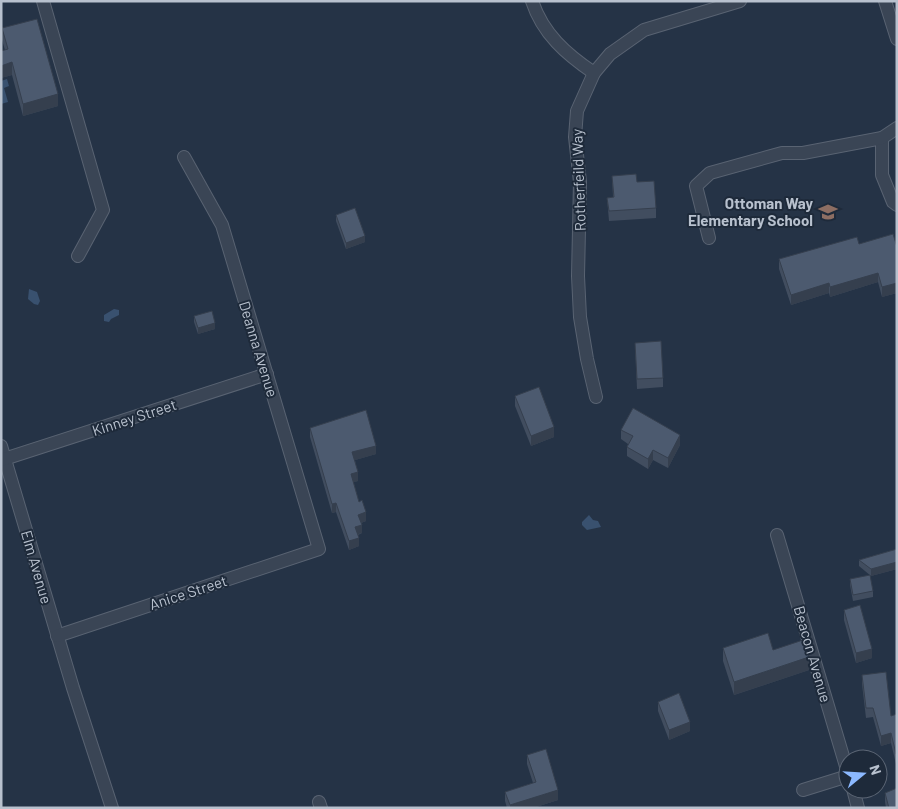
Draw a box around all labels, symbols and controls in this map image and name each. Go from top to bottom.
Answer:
street label: Rotherfeild Way [567,128,589,231]
place label: Ottoman Way Elementary School [688,194,813,229]
school or university icon: Ottoman Way Elementary School [817,201,839,223]
street label: Deanna Avenue [236,299,282,399]
street label: Kinney Street [89,395,179,439]
street label: Elm Avenue [18,528,56,606]
street label: Anice Street [147,571,229,613]
street label: Beacon Avenue [791,604,835,704]
north arrow [838,749,888,799]
text: N [866,763,885,777]

